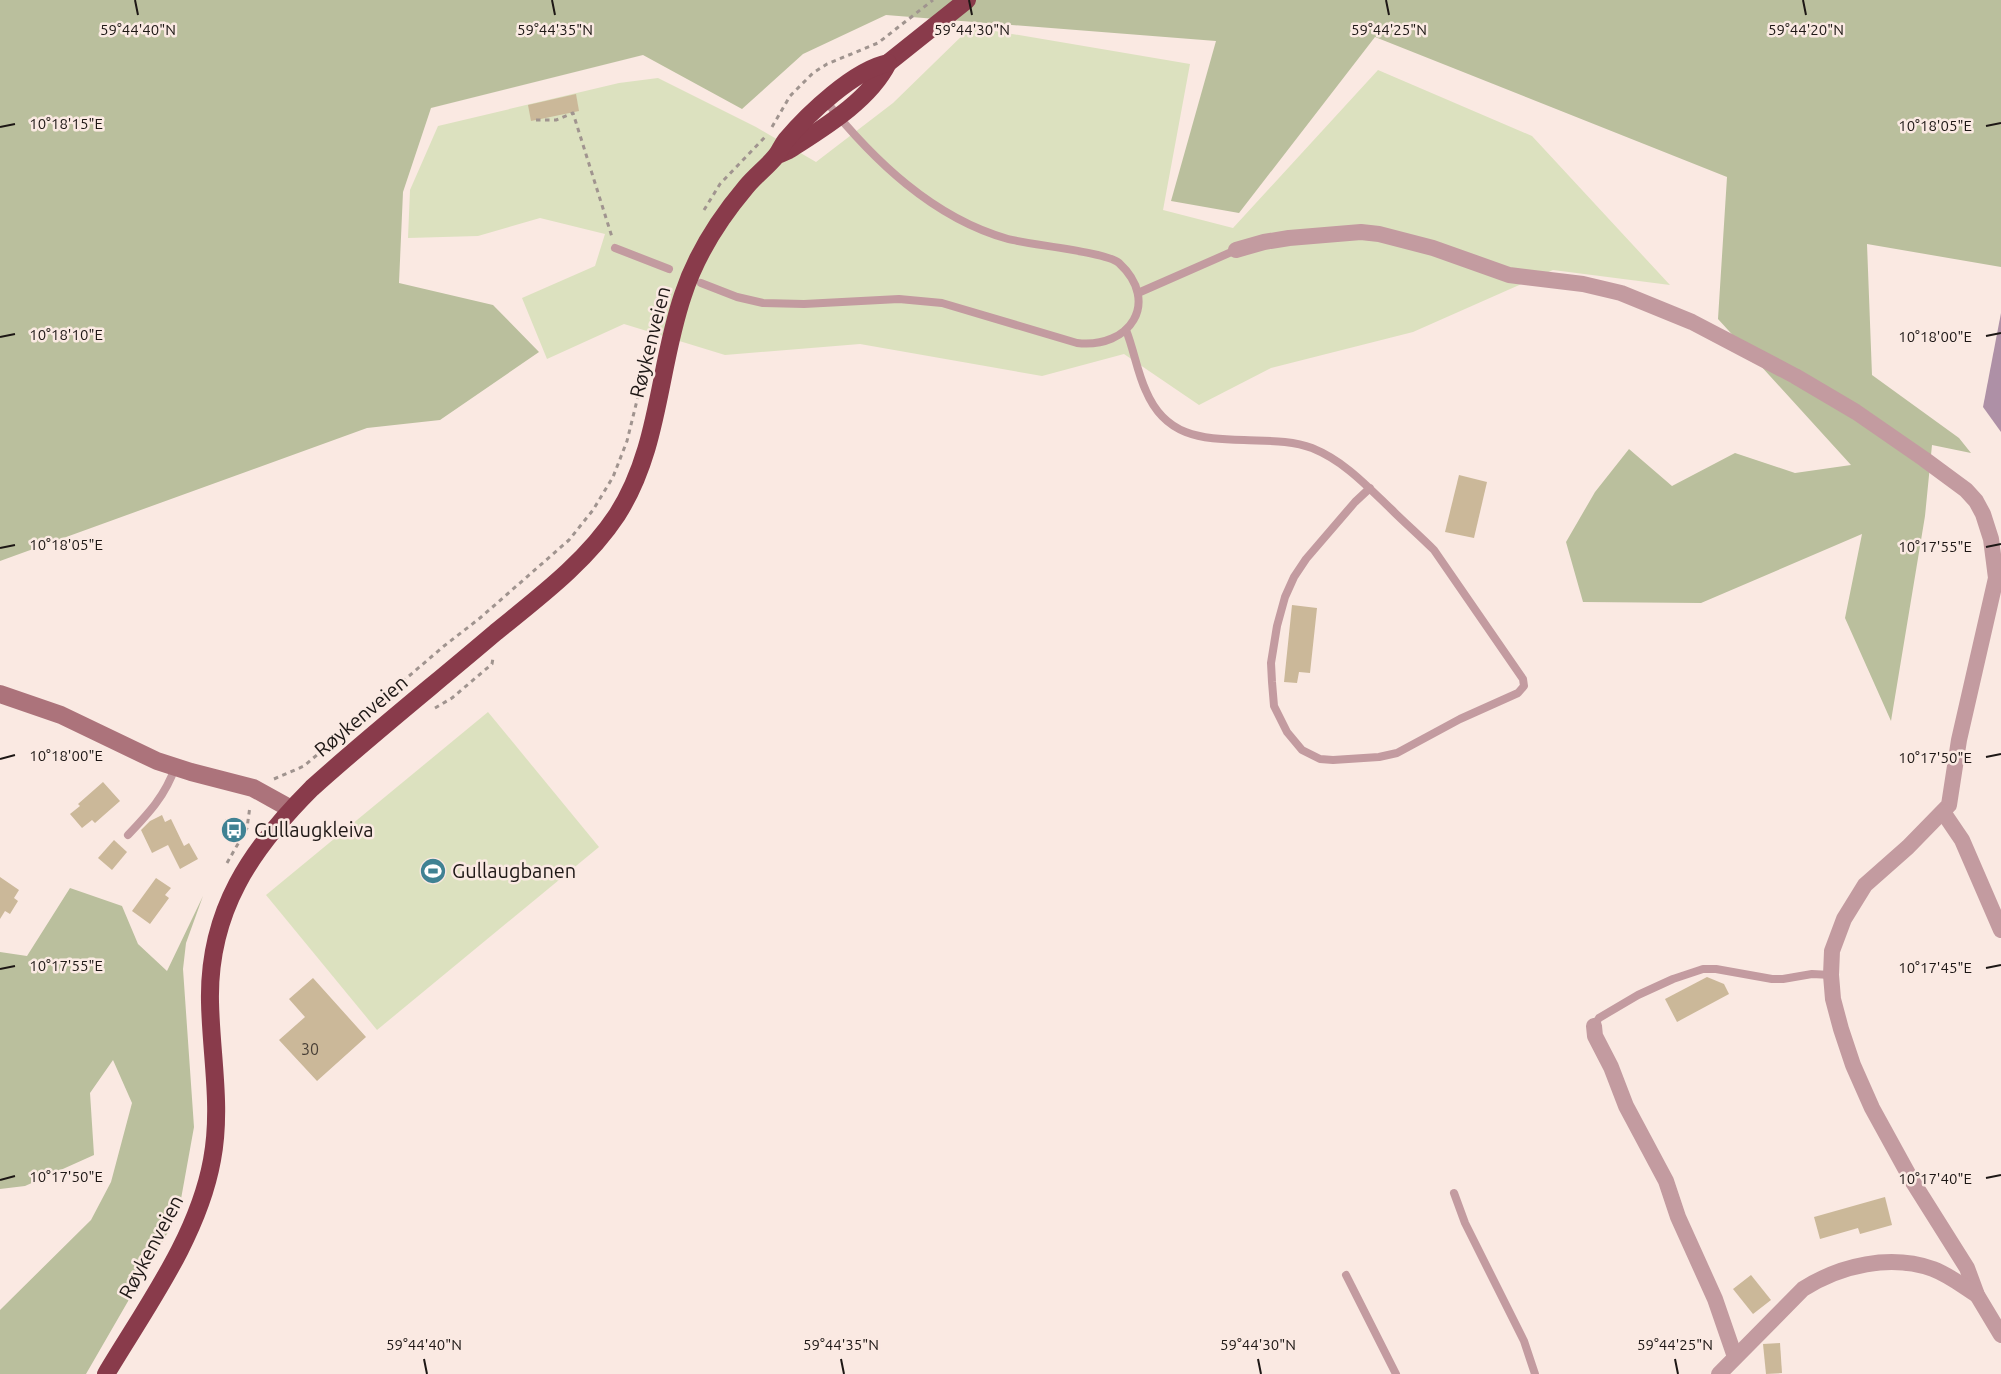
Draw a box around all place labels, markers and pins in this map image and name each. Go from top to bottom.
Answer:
bus stop icon: Gullaugkleiva [219,815,249,845]
place label: Gullaugkleiva [254,818,374,841]
sports icon: Gullaugbanen [418,856,448,886]
place label: Gullaugbanen [452,859,576,882]

